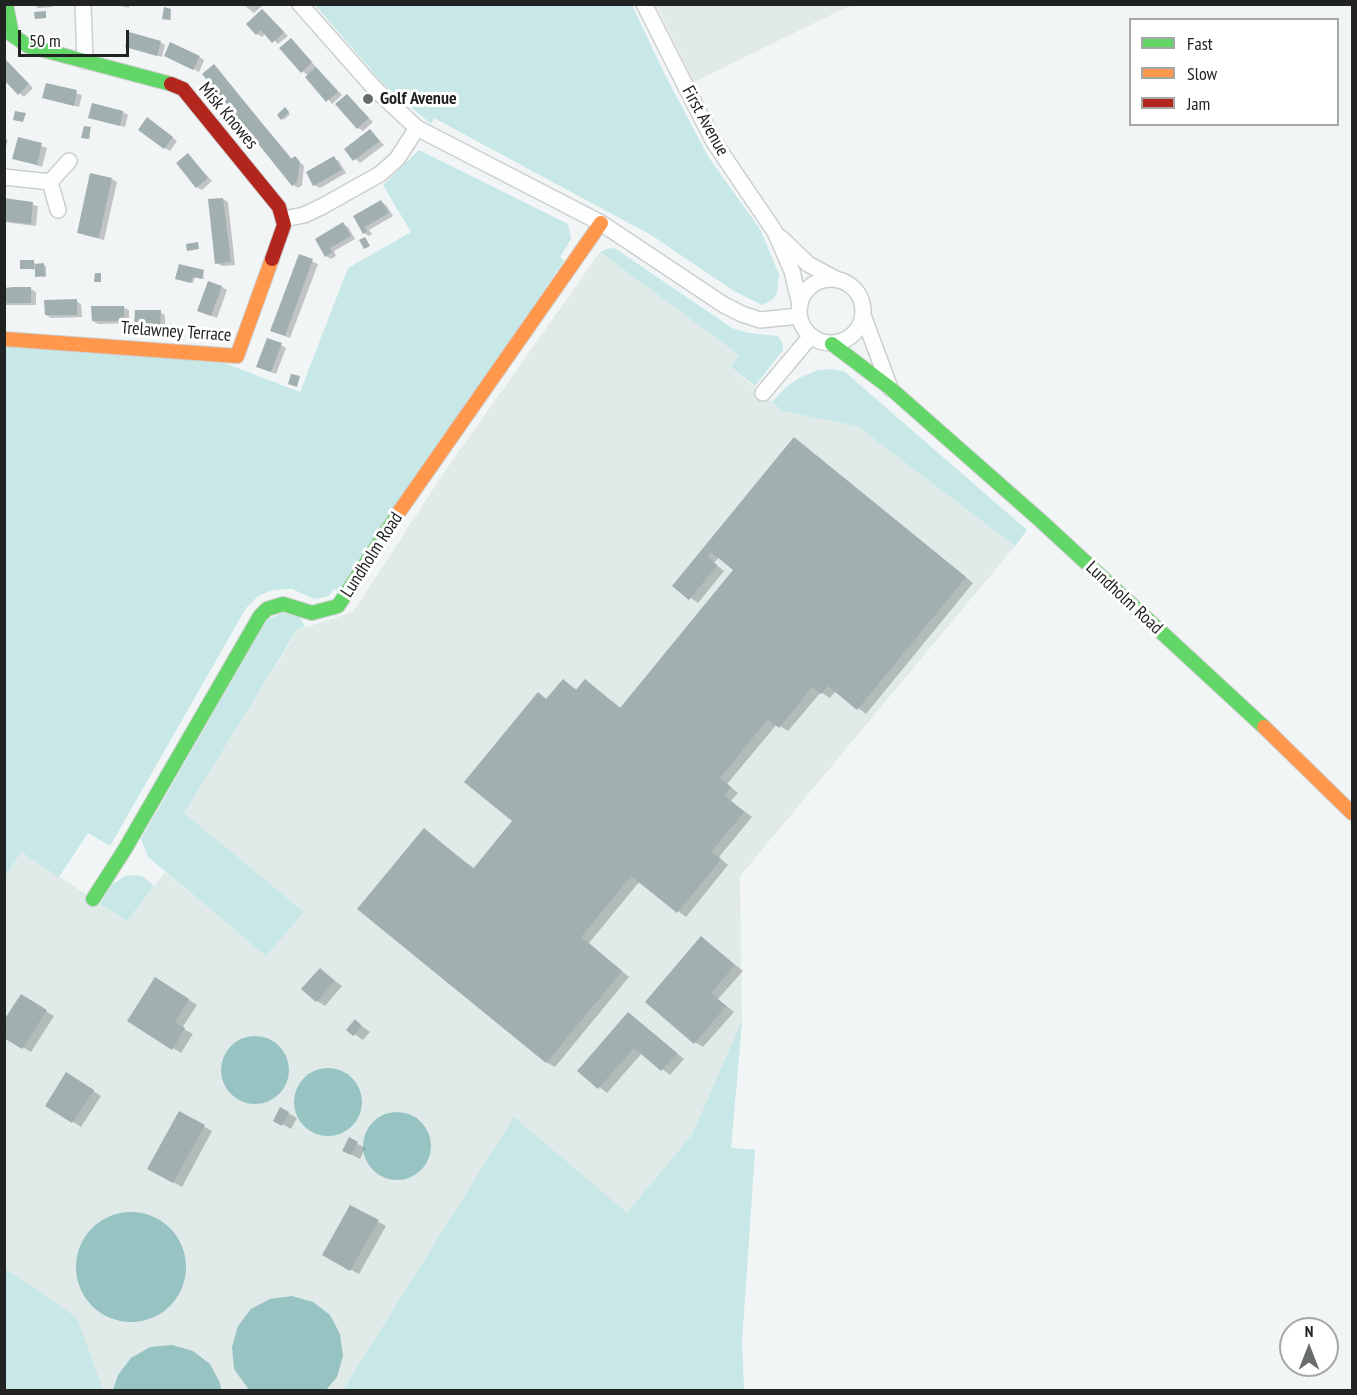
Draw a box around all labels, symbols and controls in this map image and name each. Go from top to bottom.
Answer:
scale bar [21,18,132,56]
legend [1129,18,1339,126]
text: 50 m [29,29,61,52]
text: Fast [1187,32,1213,55]
text: Slow [1187,62,1217,85]
street label: Misk Knowes [194,78,262,154]
street label: First Avenue [677,82,733,160]
place label: Golf Avenue [380,88,457,110]
marker: Golf Avenue [361,92,375,106]
text: Jam [1187,92,1210,115]
street label: Trelawney Terrace [120,317,232,347]
street label: Lundholm Road [337,509,407,601]
street label: Lundholm Road [1081,557,1167,639]
north arrow [1279,1317,1339,1377]
text: N [1305,1321,1313,1341]

